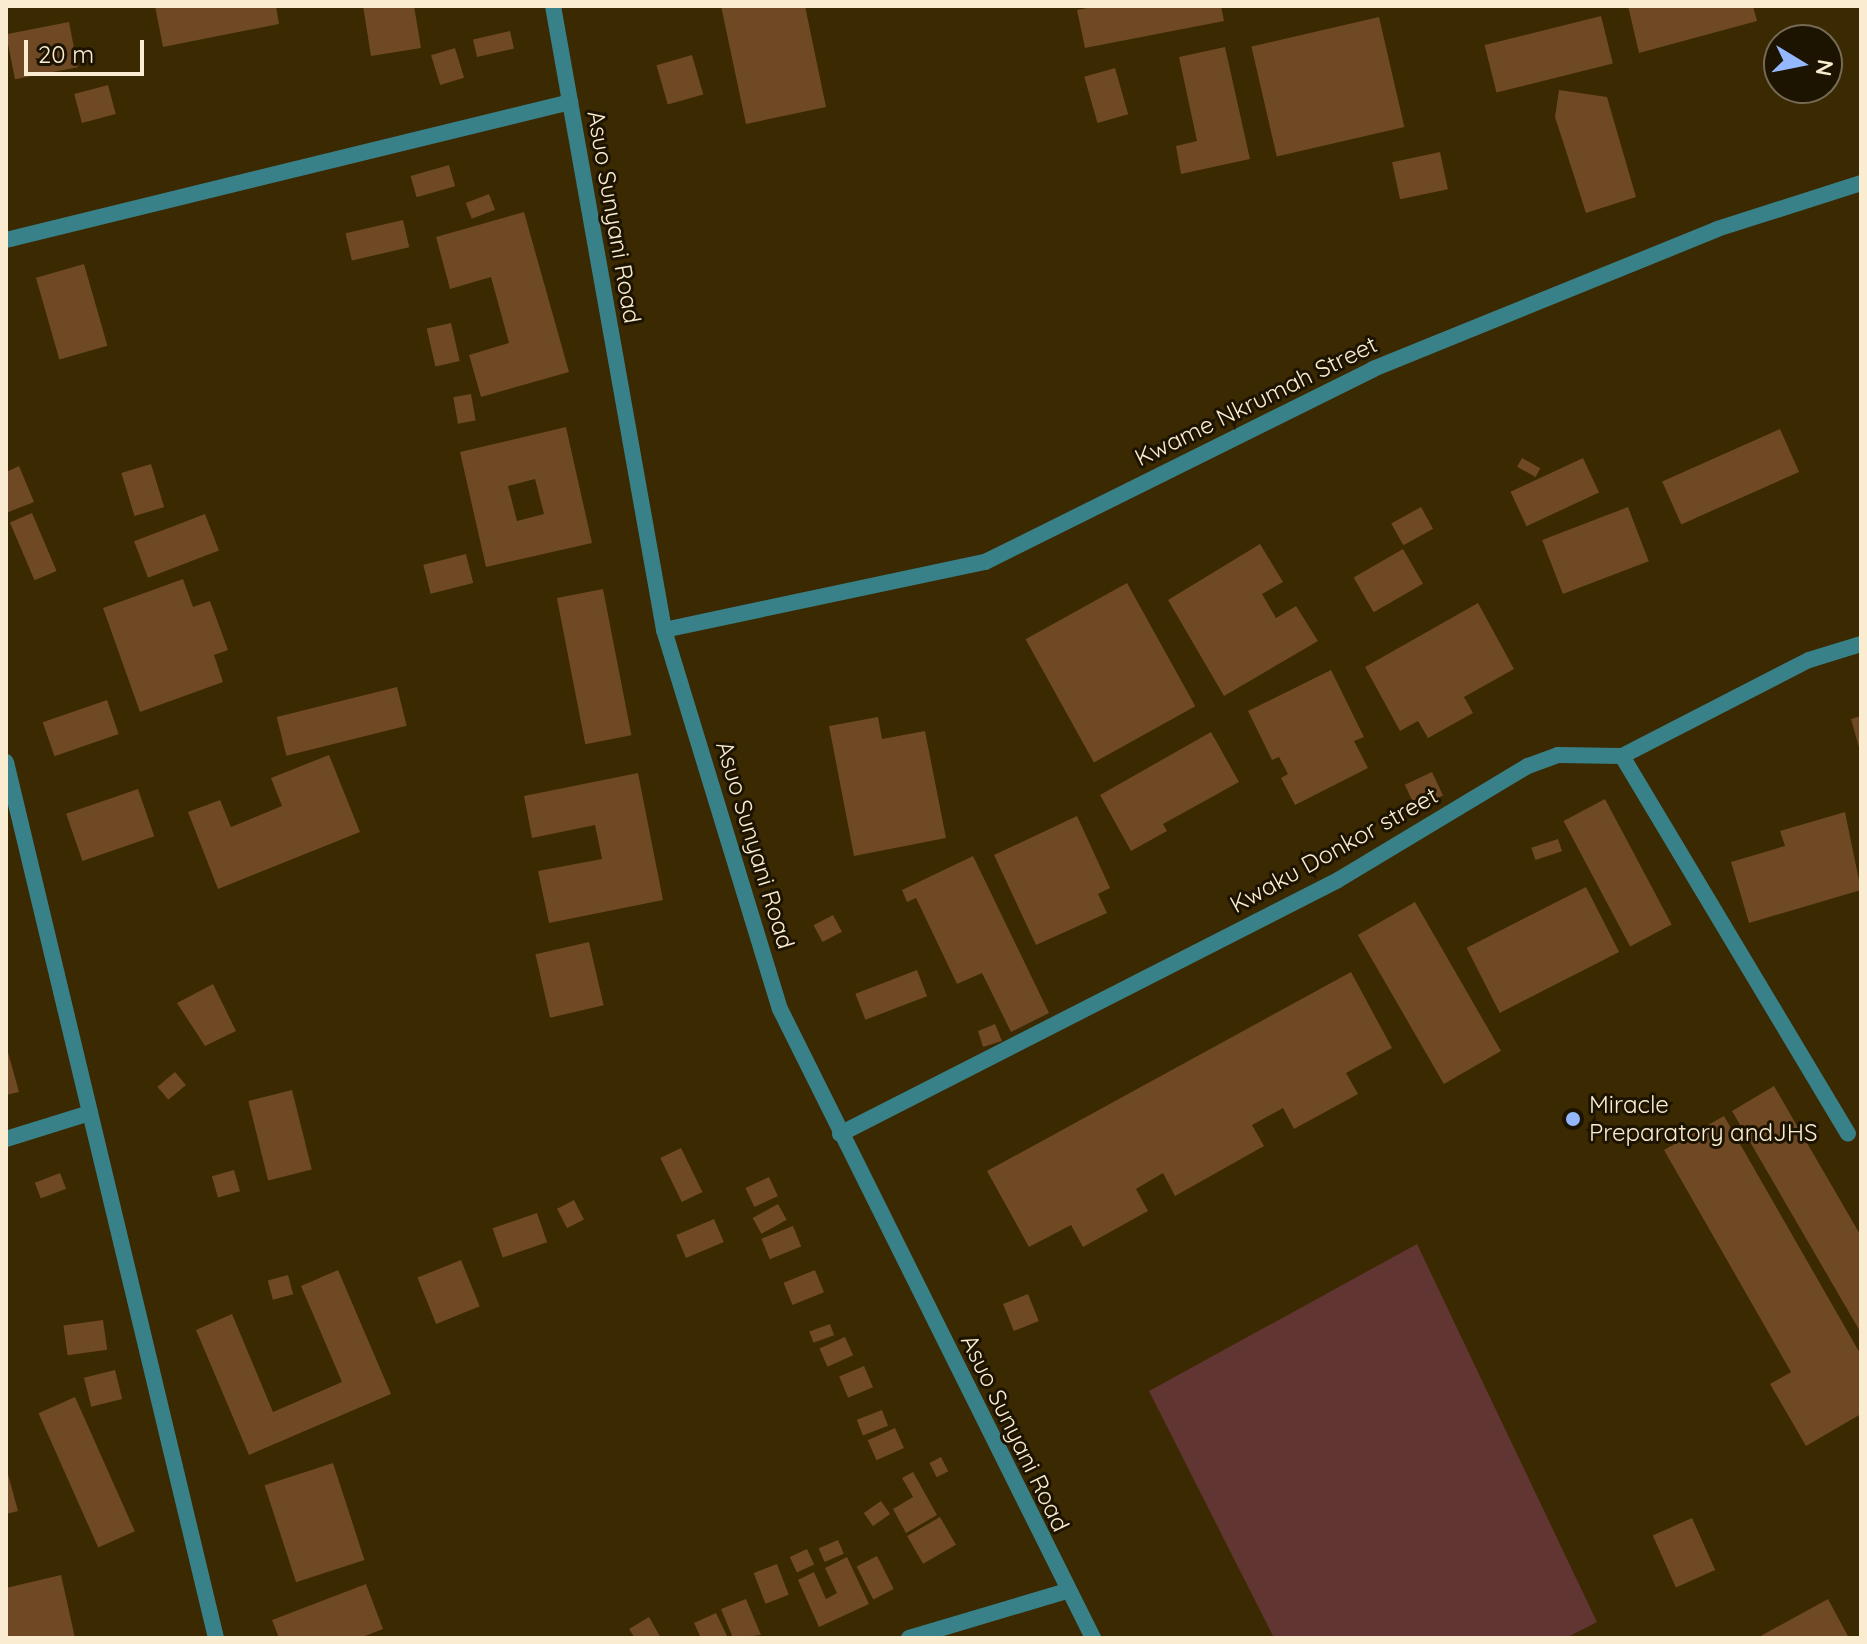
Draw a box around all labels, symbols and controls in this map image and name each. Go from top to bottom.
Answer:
scale bar [28,24,148,74]
north arrow [1763,24,1843,104]
text: 20 m [38,39,94,69]
text: N [1809,57,1840,78]
street label: Asuo Sunyani Road [581,108,647,326]
street label: Kwame Nkrumah Street [1130,330,1382,472]
street label: Asuo Sunyani Road [710,738,800,952]
street label: Kwaku Donkor street [1225,781,1443,919]
place label: Miracle Preparatory andJHS [1589,1091,1818,1147]
marker: Miracle Preparatory andJHS [1564,1110,1582,1128]
street label: Asuo Sunyani Road [955,1330,1075,1536]

